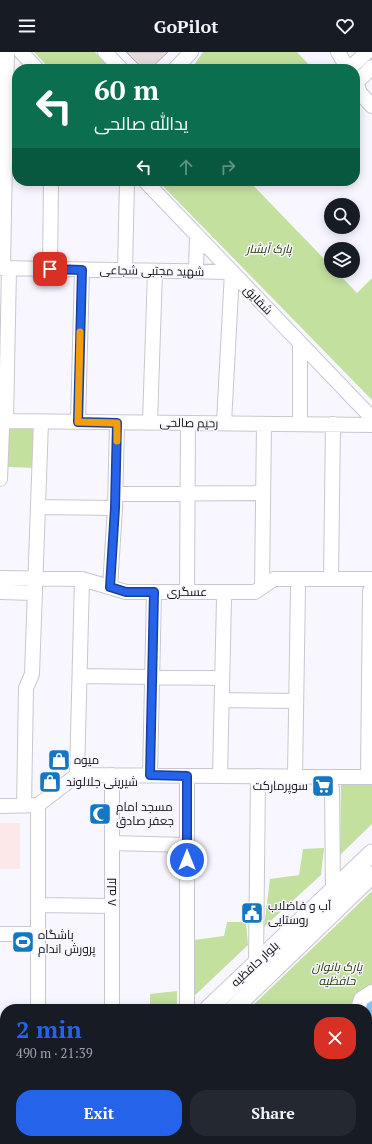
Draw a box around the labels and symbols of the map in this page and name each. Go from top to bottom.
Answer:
park label: پارک آبشار [244,241,293,257]
pin [33,252,67,286]
street label: شهید مجتبی شجاعی [100,262,205,279]
street label: شقایق [241,282,276,318]
street label: رحیم صالحی [160,414,218,432]
street label: عسگری [167,584,207,599]
shop icon: میوه [46,747,72,773]
place label: میوه [74,752,99,767]
shop icon: شیرینی جلالوند [37,769,63,795]
supermarket icon: سوپرمارکت [310,773,336,799]
place label: شیرینی جلالوند [66,774,138,789]
place label: سوپرمارکت [253,778,308,795]
place label: مسجد امام جعفر صادق [116,799,174,828]
mosque icon: مسجد امام جعفر صادق [87,801,113,827]
position arrow [166,839,208,881]
street label: لاله ۸ [104,878,119,906]
place label: آب و فاضلاب روستایی [268,898,332,927]
public building icon: آب و فاضلاب روستایی [239,900,265,926]
place label: باشگاه پرورش اندام [38,927,96,958]
sports icon: باشگاه پرورش اندام [10,929,36,955]
street label: بلوار حافظیه [228,938,282,990]
park label: پارک بانوان حافظیه [312,959,363,988]

